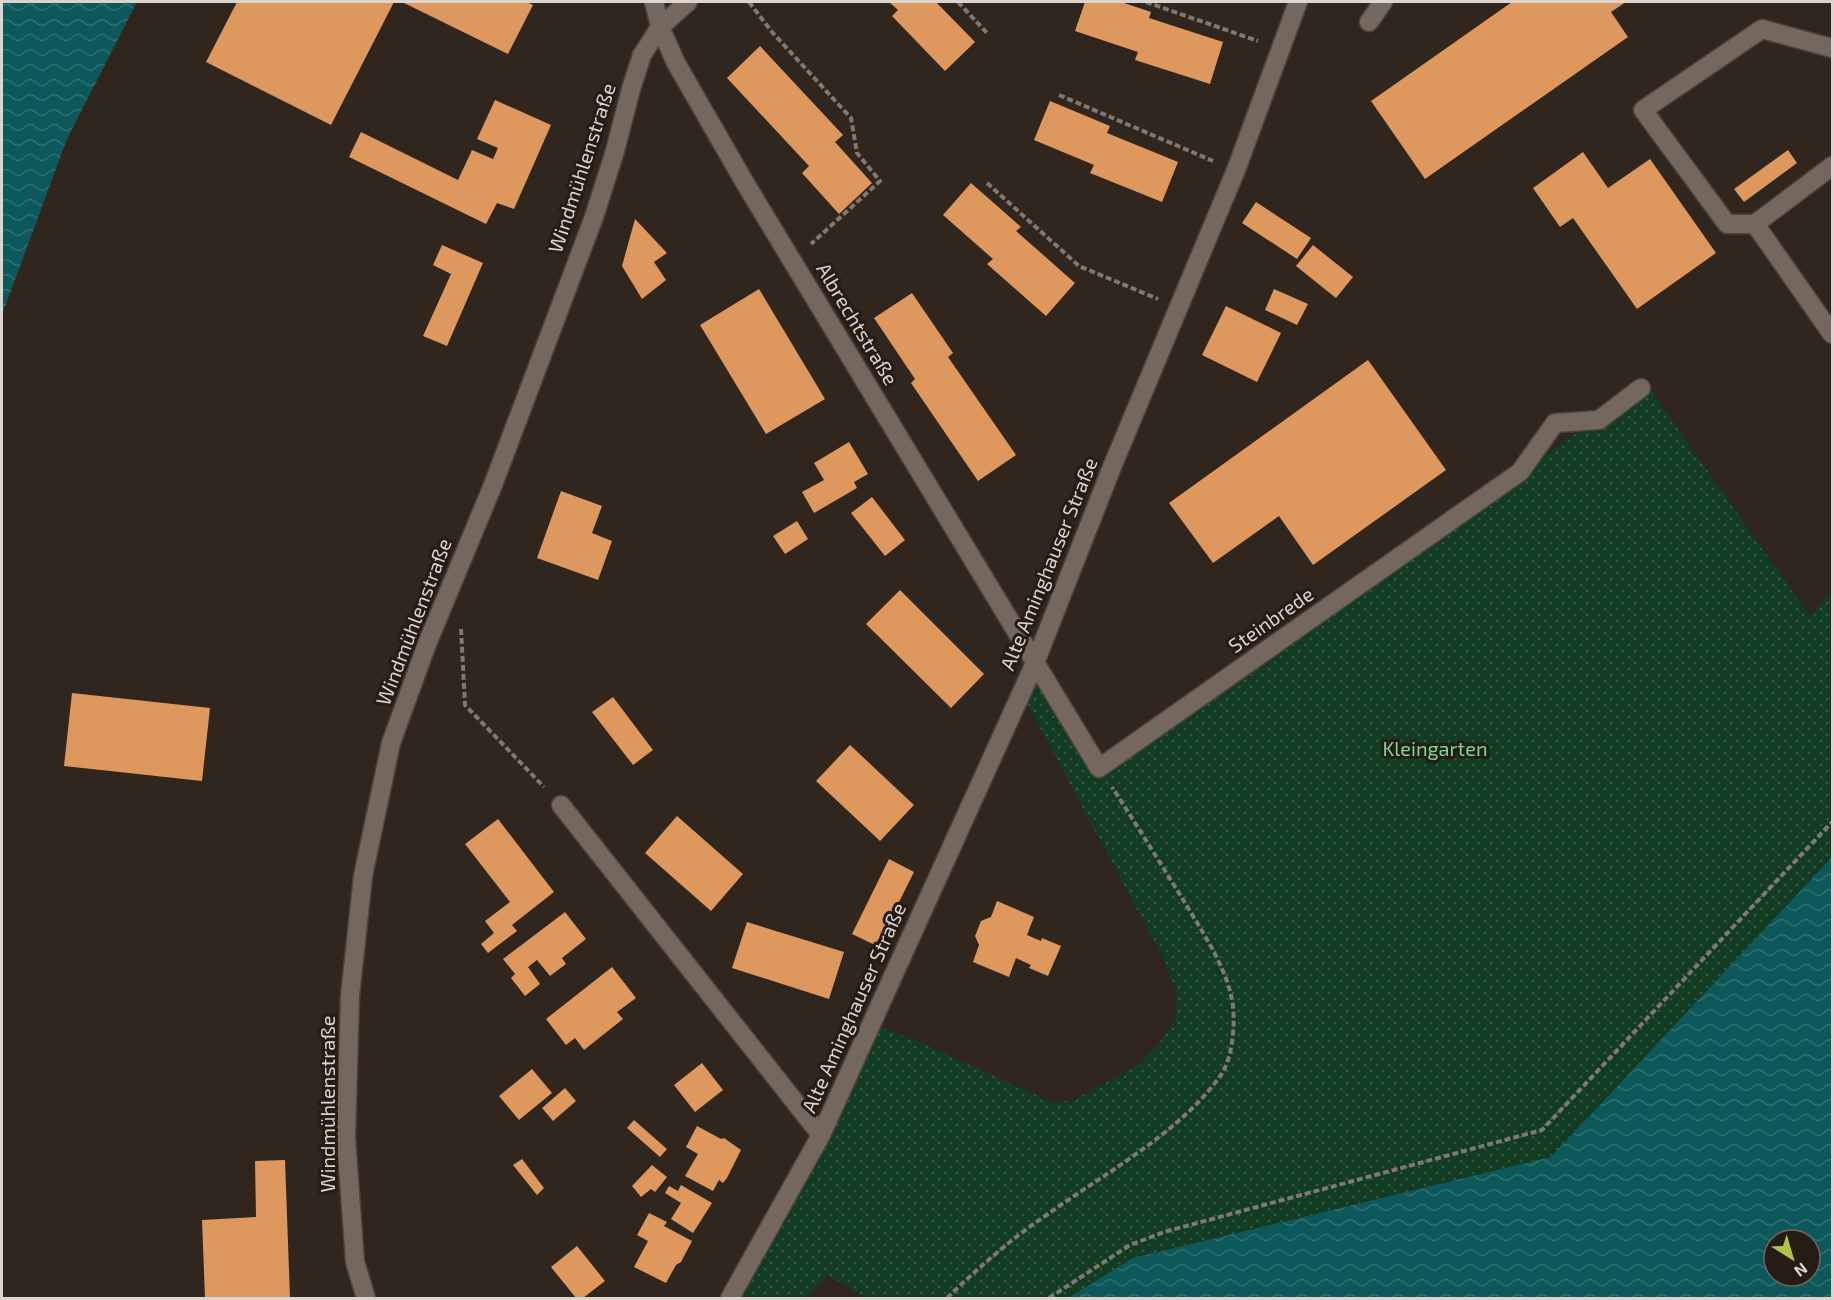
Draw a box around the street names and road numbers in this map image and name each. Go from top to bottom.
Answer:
street label: Windmühlenstraße [542,80,620,256]
street label: Albrechtstraße [812,258,904,389]
street label: Alte Aminghauser Straße [994,454,1102,673]
street label: Windmühlenstraße [370,535,456,709]
street label: Steinbrede [1223,581,1318,657]
street label: Alte Aminghauser Straße [796,899,910,1116]
street label: Windmühlenstraße [315,1016,339,1192]

